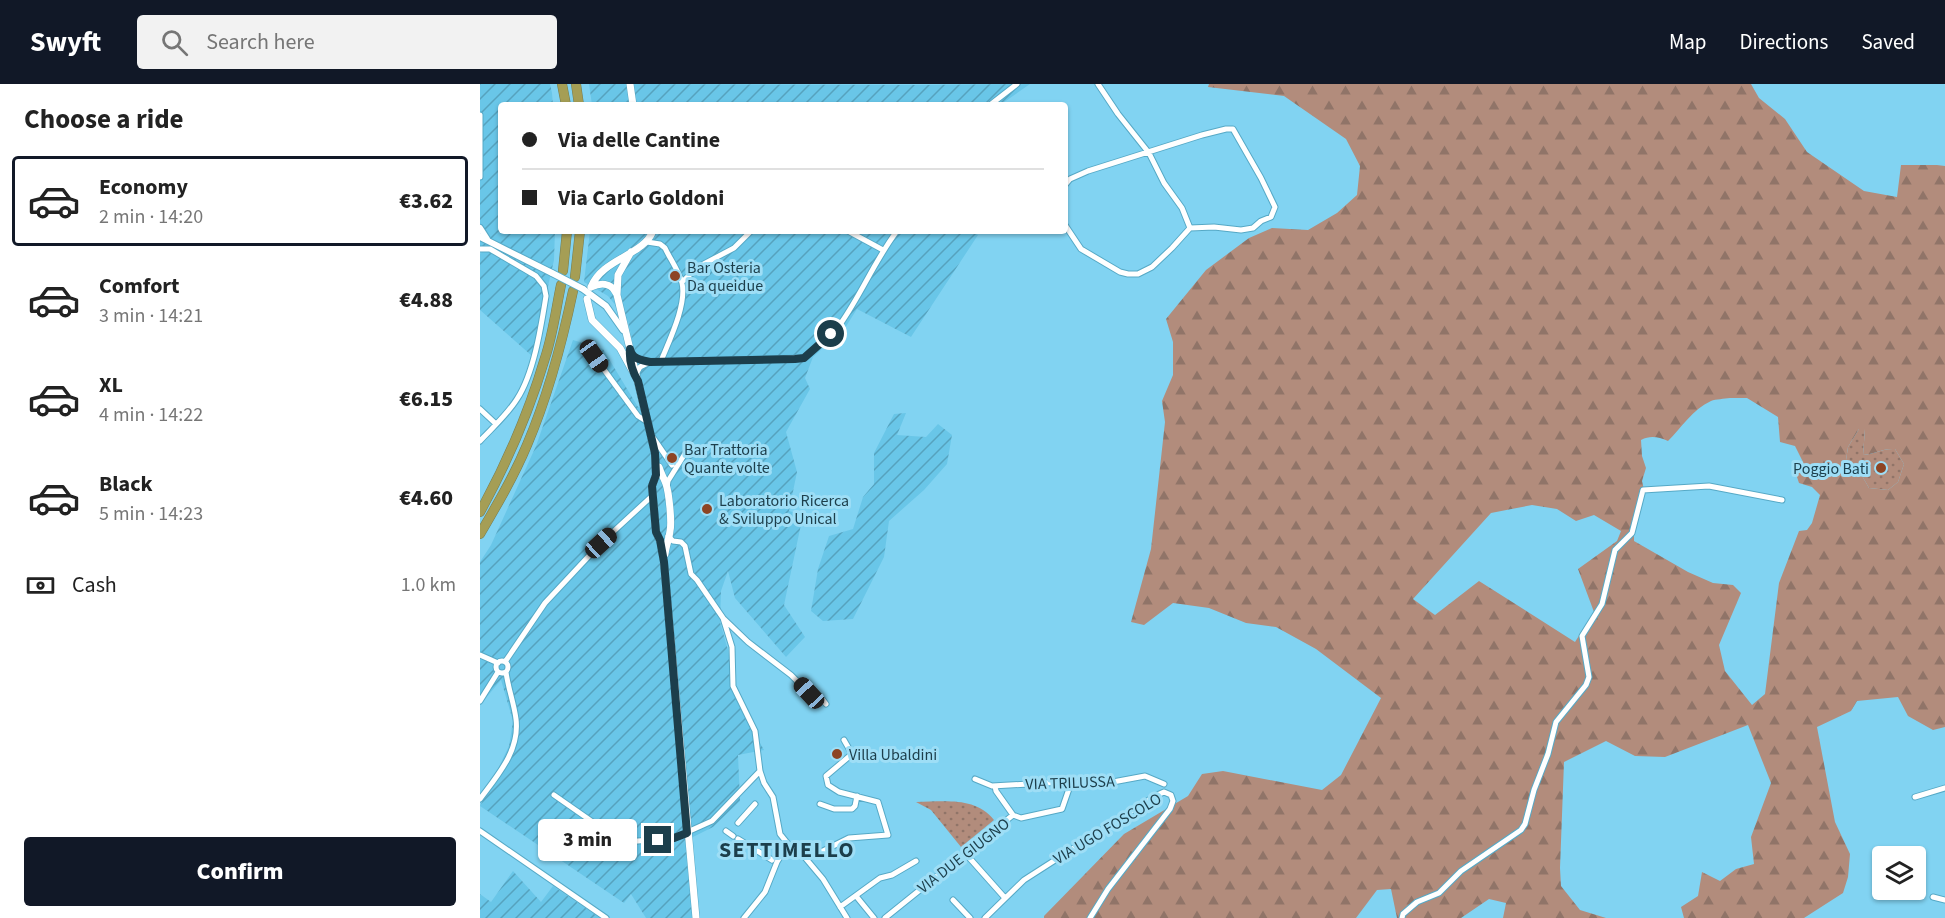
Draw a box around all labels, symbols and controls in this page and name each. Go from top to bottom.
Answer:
search box [137,15,557,69]
text: Swyft [30,22,101,62]
icon: search [158,26,191,59]
text: Search here [206,26,315,58]
text: Map [1669,27,1707,57]
text: Directions [1740,27,1828,57]
text: Saved [1861,27,1915,57]
text: Choose a ride [24,100,184,139]
text: Via delle Cantine [558,124,720,156]
text: Economy [99,171,188,203]
icon: car [27,174,81,228]
text: Via Carlo Goldoni [558,182,724,214]
text: €3.62 [399,185,453,217]
text: 2 min · 14:20 [99,203,203,231]
place label: Bar Osteria Da queidue [687,257,763,297]
marker: Bar Osteria Da queidue [668,269,682,283]
text: Comfort [99,270,180,302]
icon: car [27,273,81,327]
text: €4.88 [399,284,453,316]
text: 3 min · 14:21 [99,302,203,330]
route start [817,320,844,347]
car [576,336,612,376]
text: XL [99,369,123,401]
icon: car [27,372,81,426]
text: €6.15 [399,383,453,415]
text: 4 min · 14:22 [99,401,203,429]
place label: Bar Trattoria Quante volte [684,439,770,479]
marker: Bar Trattoria Quante volte [665,451,679,465]
place label: Poggio Bati [1793,458,1869,480]
marker: Poggio Bati [1874,461,1888,475]
text: Black [99,468,153,500]
icon: car [27,471,81,525]
text: €4.60 [399,482,453,514]
place label: Laboratorio Ricerca & Sviluppo Unical [719,490,849,530]
text: 5 min · 14:23 [99,500,203,528]
marker: Laboratorio Ricerca & Sviluppo Unical [700,502,714,516]
car [582,524,620,562]
icon: cash [24,569,57,602]
text: Cash [72,569,117,601]
text: 1.0 km [401,571,456,599]
car [790,674,828,712]
place label: Villa Ubaldini [849,744,937,766]
marker: Villa Ubaldini [830,747,844,761]
street label: VIA TRILUSSA [1025,770,1115,796]
street label: VIA UGO FOSCOLO [1049,788,1166,870]
street label: VIA DUE GIUGNO [913,813,1014,899]
callout: 3 min [538,819,637,861]
text: 3 min [563,826,612,854]
route end [644,826,671,853]
district label: SETTIMELLO [719,834,855,866]
button: Confirm [24,837,456,906]
map controls [1872,846,1926,900]
button: layers [1872,846,1926,900]

